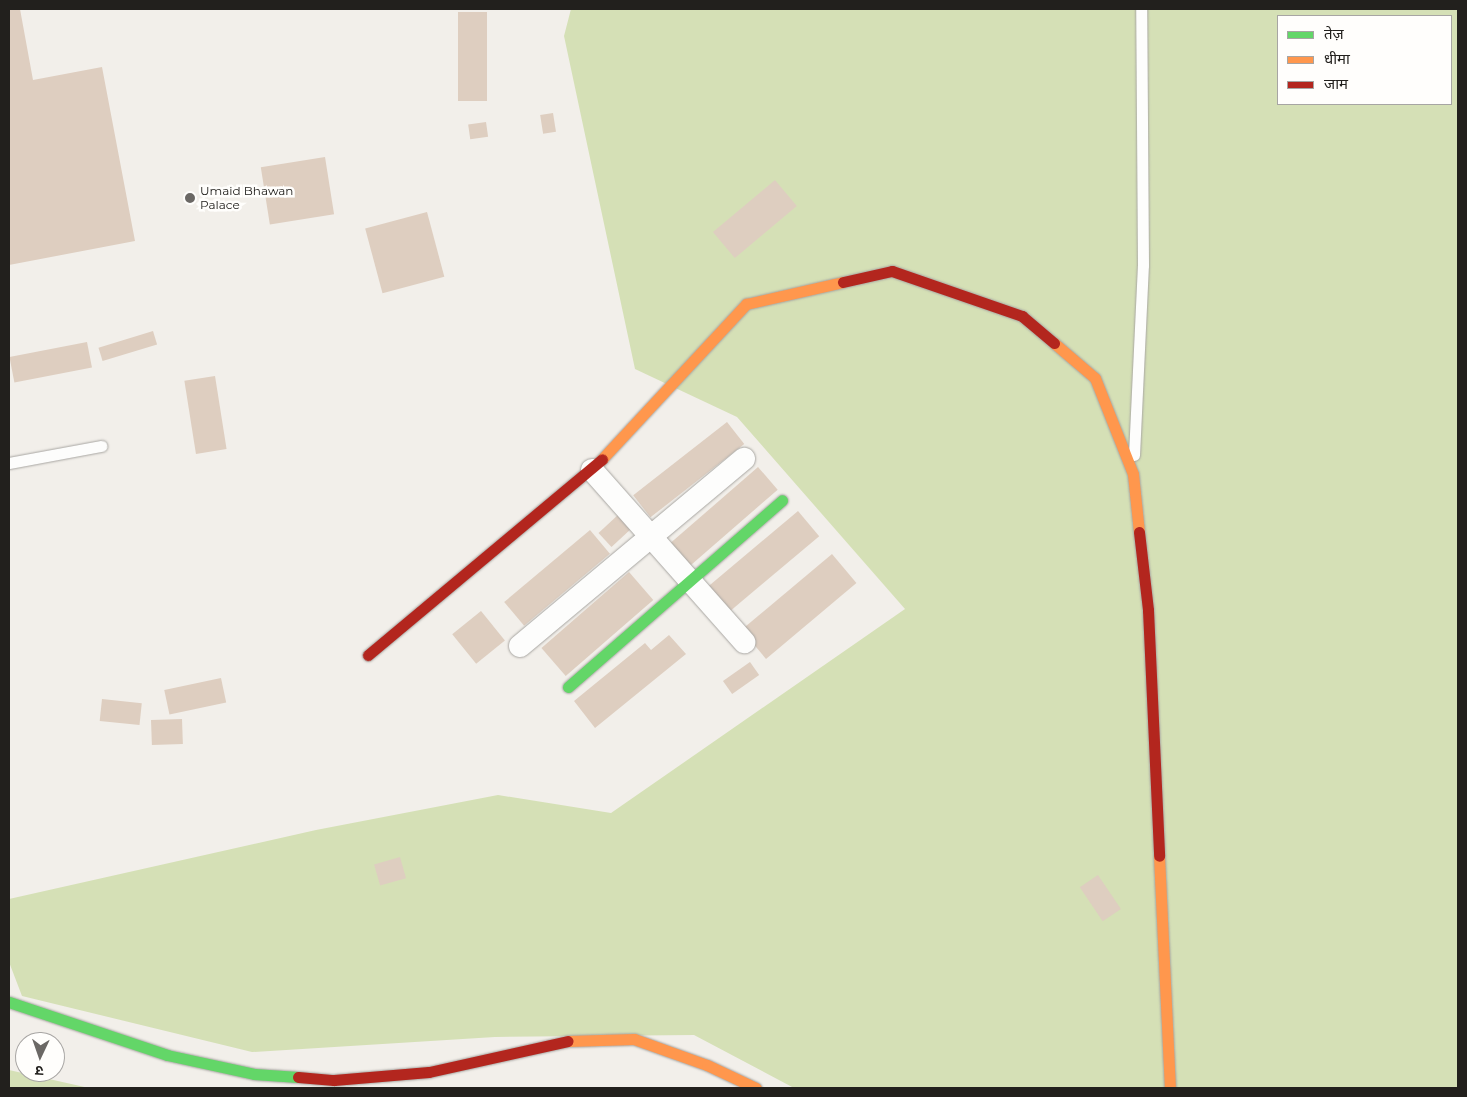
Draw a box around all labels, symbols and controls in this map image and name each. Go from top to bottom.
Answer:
legend [1277,15,1452,105]
text: तेज़ [1324,24,1344,43]
text: धीमा [1324,49,1350,68]
text: जाम [1324,74,1348,93]
place label: Umaid Bhawan Palace [200,184,293,212]
marker: Umaid Bhawan Palace [184,192,196,204]
north arrow [15,1032,65,1082]
text: उ [35,1062,44,1080]

